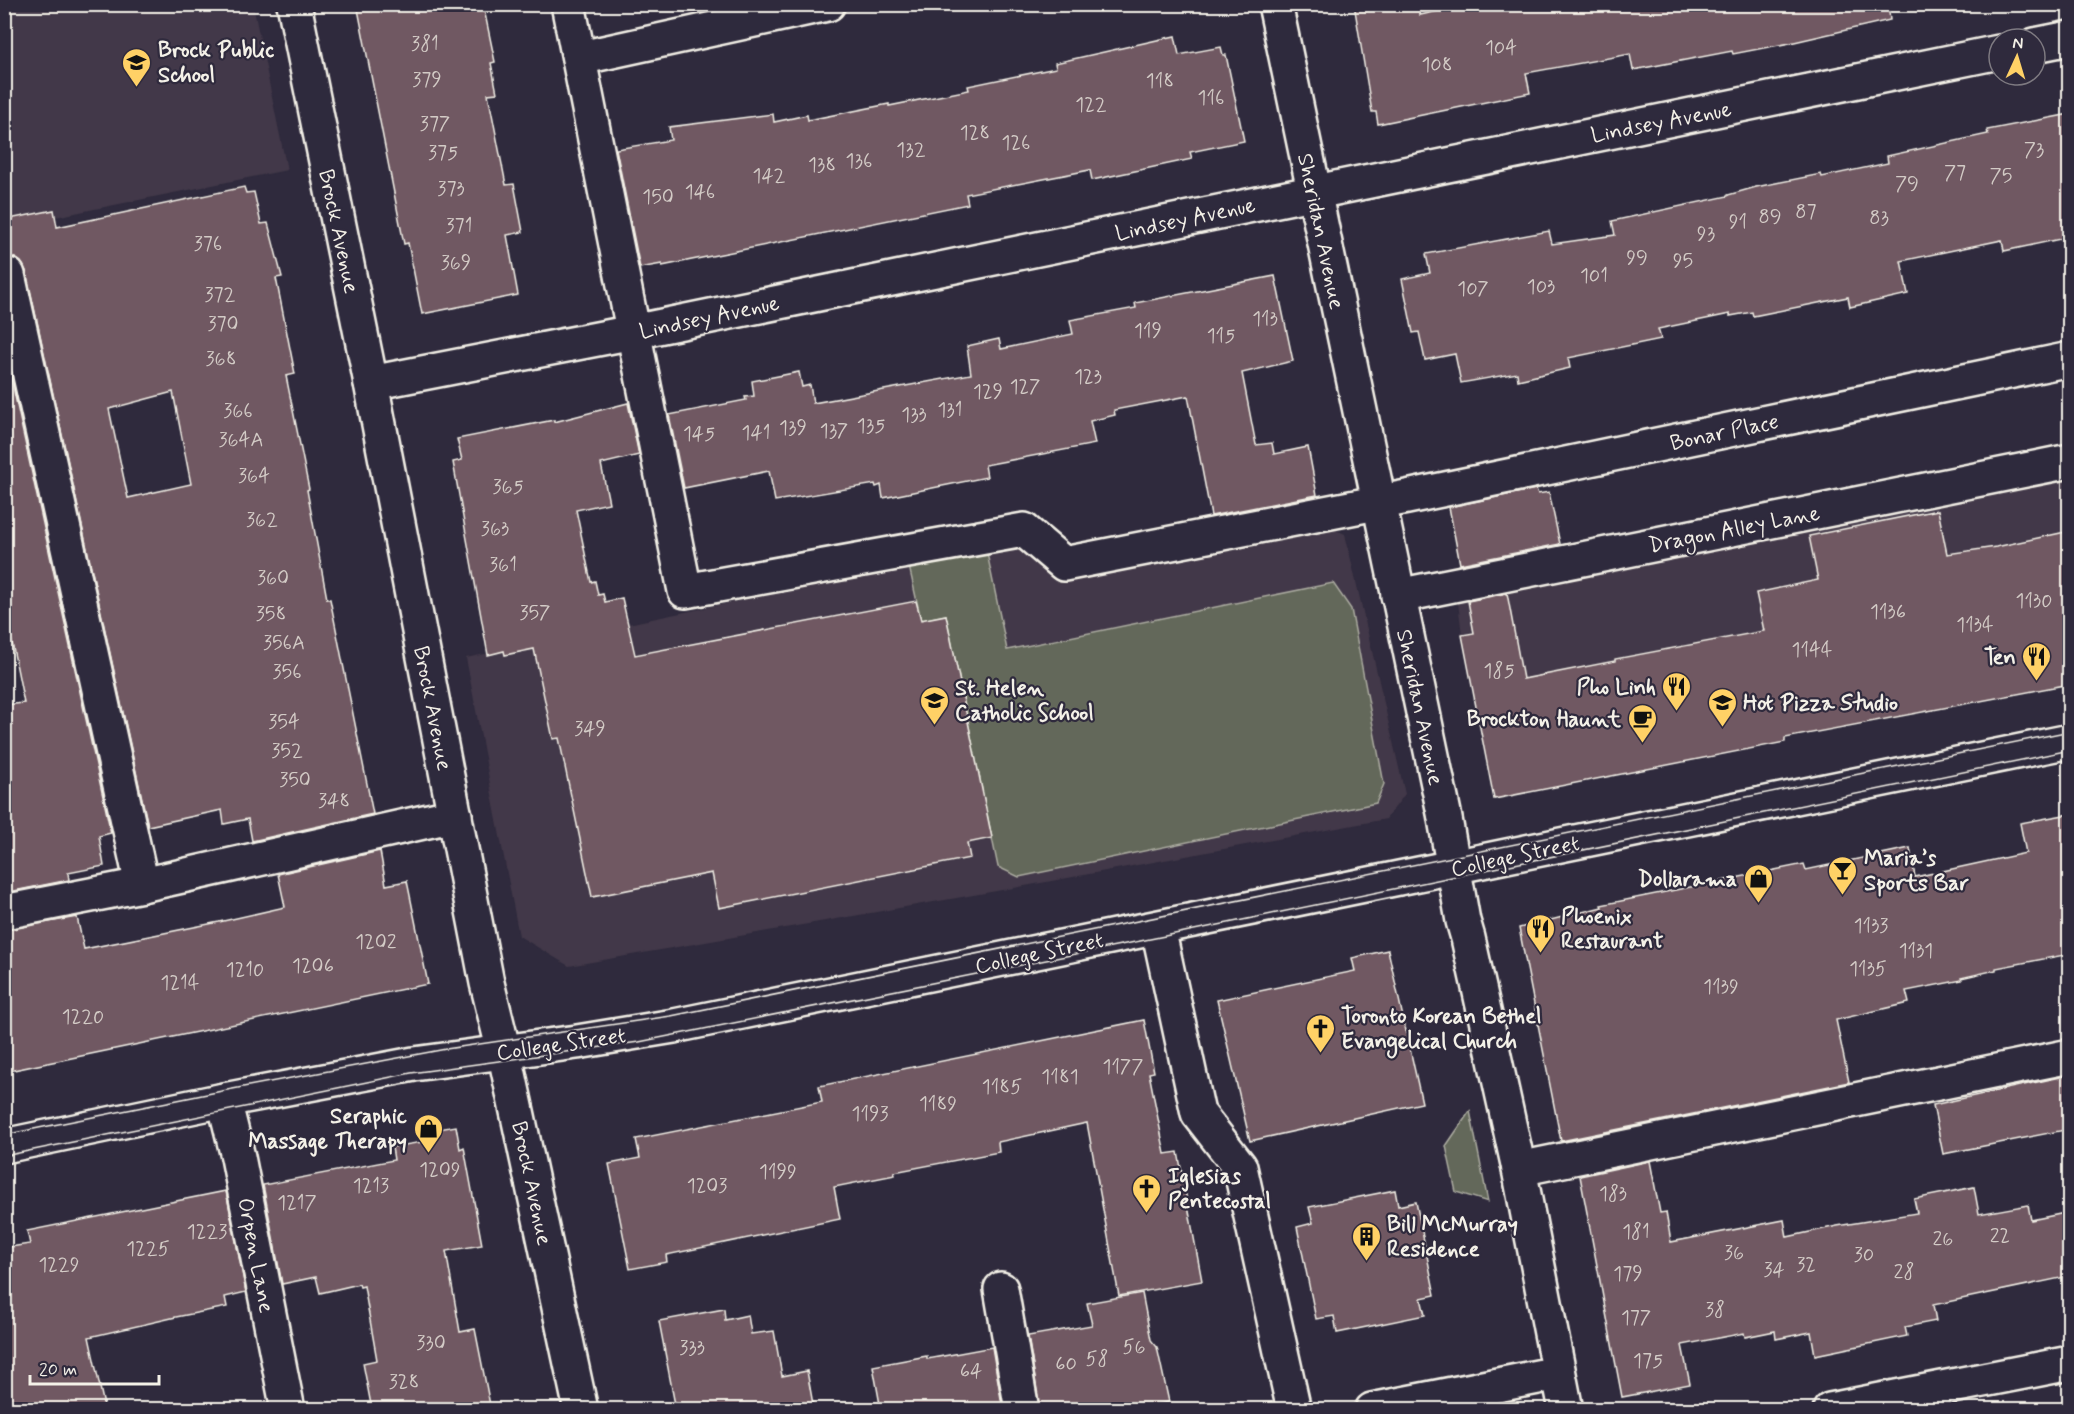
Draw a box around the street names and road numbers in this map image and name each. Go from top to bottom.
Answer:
street label: Lindsey Avenue [1589,96,1734,150]
street label: Sheridan Avenue [1290,151,1350,312]
street label: Brock Avenue [311,167,365,296]
street label: Lindsey Avenue [1113,191,1258,248]
street label: Lindsey Avenue [637,289,782,346]
street label: Bonar Place [1667,408,1781,458]
street label: Dragon Alley Lane [1646,500,1823,563]
street label: Sheridan Avenue [1389,627,1449,788]
street label: Brock Avenue [406,644,458,773]
street label: College Street [1449,830,1582,885]
street label: College Street [973,927,1106,982]
street label: College Street [495,1022,628,1069]
street label: Brock Avenue [504,1119,558,1248]
street label: Orpen Lane [230,1195,280,1316]

